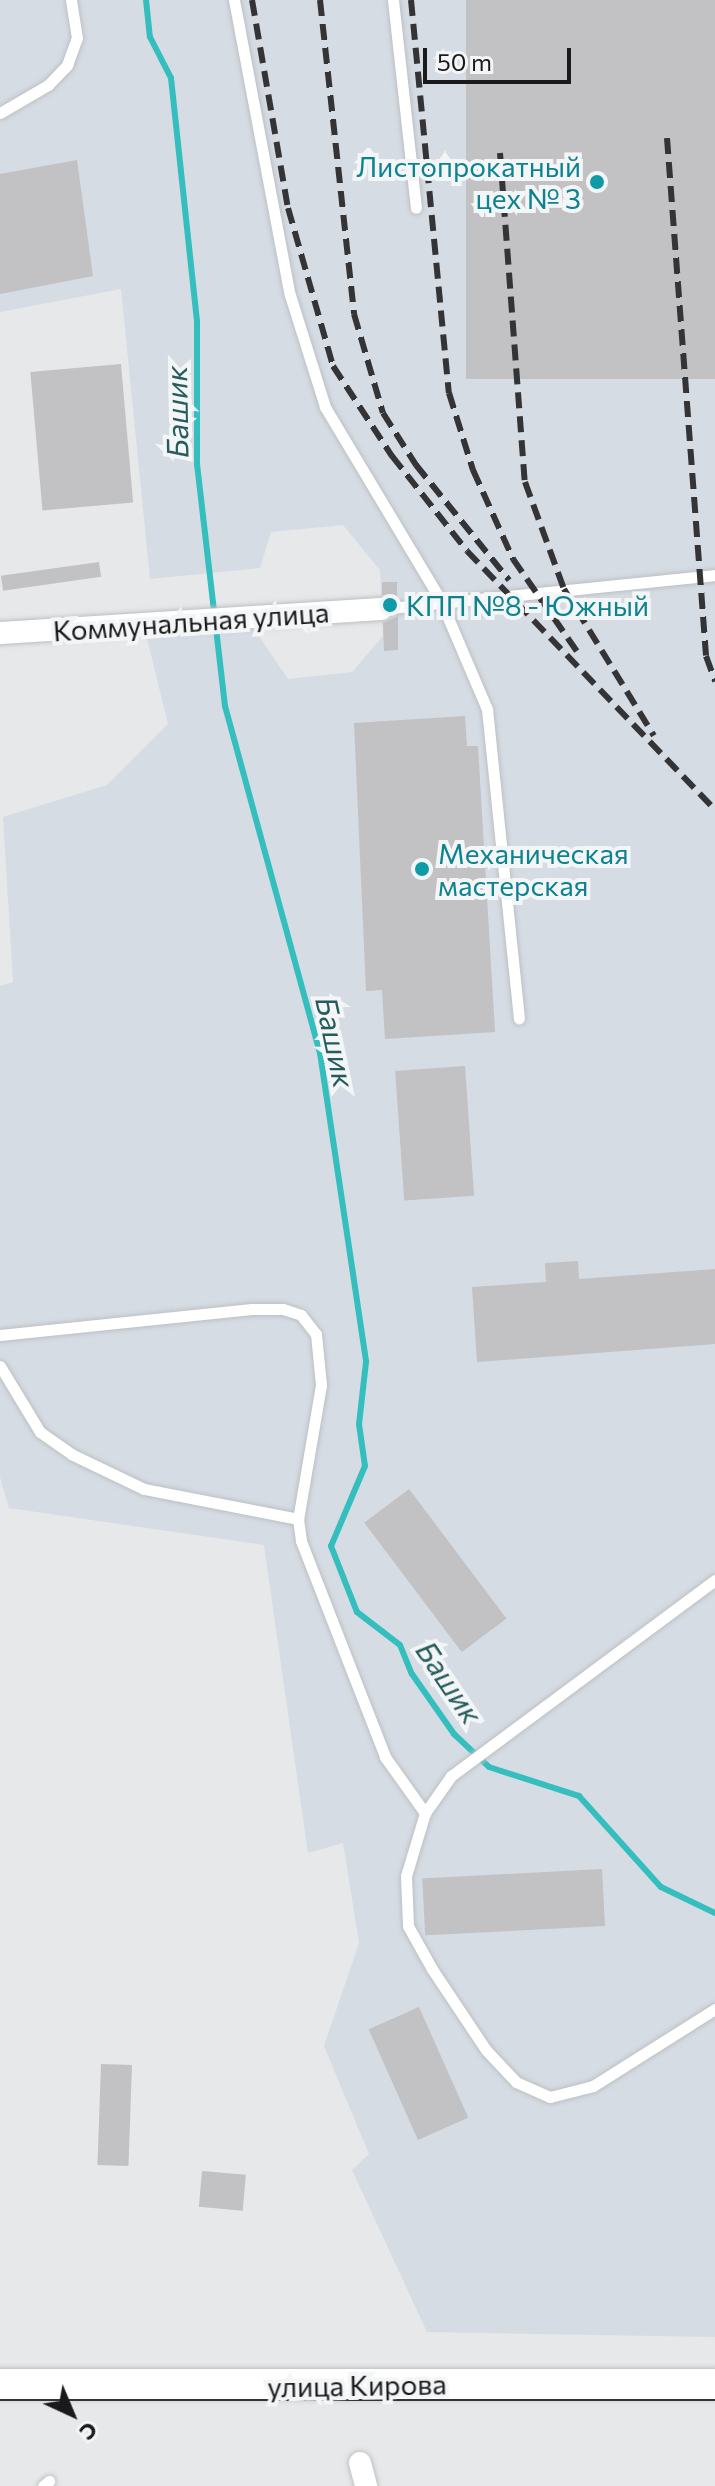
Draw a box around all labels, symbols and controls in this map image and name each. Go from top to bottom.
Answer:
scale bar [427,32,575,82]
text: 50 m [437,47,492,76]
place label: Листопрокатный цех № 3 [356,149,581,215]
marker: Листопрокатный цех № 3 [588,173,606,191]
water label: Башик [157,365,195,459]
place label: КПП №8 - Южный [406,588,649,622]
street label: Коммунальная улица [52,595,330,647]
marker: КПП №8 - Южный [381,596,399,614]
place label: Механическая мастерская [438,836,629,902]
marker: Механическая мастерская [413,860,431,878]
water label: Башик [309,993,363,1091]
water label: Башик [409,1634,491,1730]
street label: улица Кирова [267,2367,447,2403]
north arrow [32,2374,112,2454]
text: С [74,2417,104,2447]

